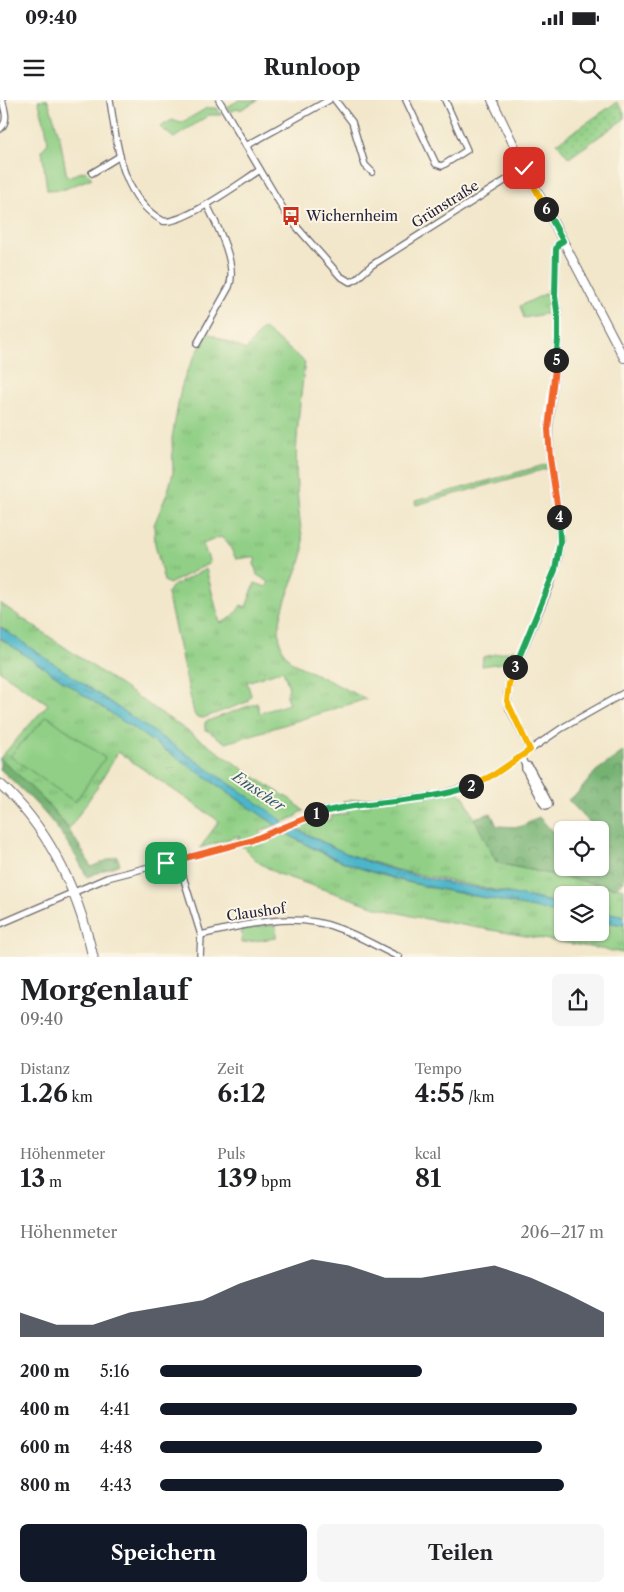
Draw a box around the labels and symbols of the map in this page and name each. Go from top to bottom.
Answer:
pin [503,147,545,189]
street label: Grünstraße [408,176,482,232]
pin: 6 [534,196,558,222]
bus stop icon: Wichernheim [280,205,302,227]
place label: Wichernheim [305,207,398,225]
pin: 5 [544,348,568,372]
pin: 4 [546,504,572,530]
pin: 3 [502,654,528,680]
water label: Emscher [228,766,290,816]
pin: 2 [458,774,484,798]
pin: 1 [304,802,328,826]
pin [145,842,187,884]
street label: Claushof [225,899,289,925]

